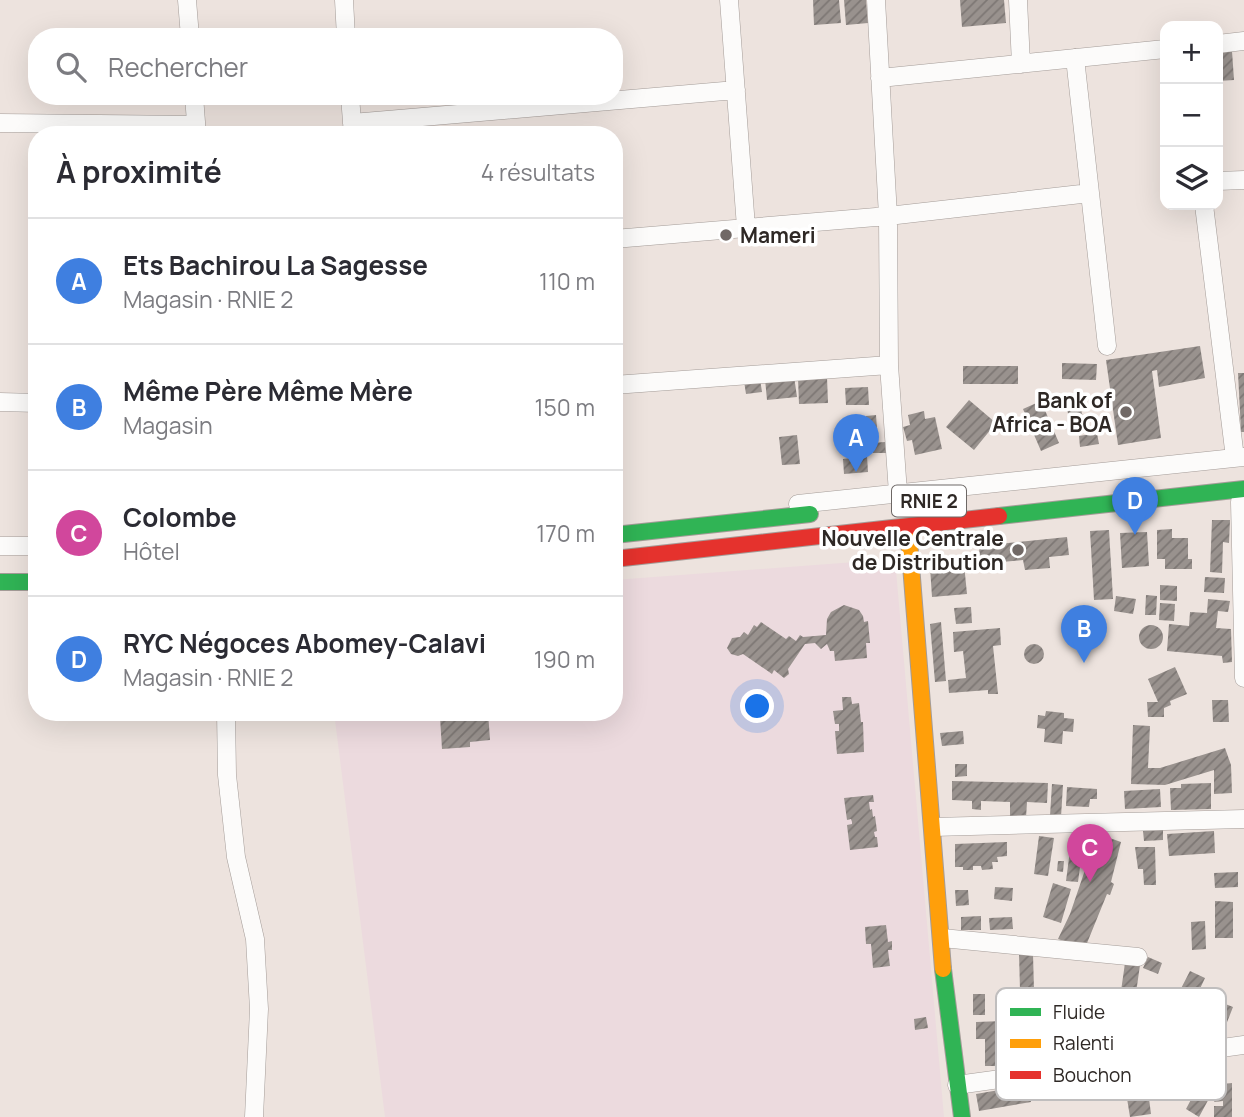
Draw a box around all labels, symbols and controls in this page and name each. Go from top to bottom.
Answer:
map controls [1160,21,1223,210]
button: + [1160,21,1223,84]
search box [28,28,623,105]
icon: search [52,48,90,86]
text: Rechercher [108,49,248,85]
button: − [1160,84,1223,147]
button: layers [1160,147,1223,210]
text: À proximité [56,151,222,192]
text: 4 résultats [481,156,595,188]
place label: Mameri [740,221,816,249]
marker: Mameri [718,227,734,243]
text: Ets Bachirou La Sagesse [123,247,428,283]
text: A [71,265,87,297]
text: 110 m [539,265,595,297]
text: Magasin · RNIE 2 [123,283,293,315]
text: Même Père Même Mère [123,373,413,409]
place label: Bank of Africa - BOA [992,386,1112,438]
text: B [72,391,86,423]
text: 150 m [535,391,595,423]
marker: Bank of Africa - BOA [1118,404,1134,420]
text: Magasin [123,409,213,441]
pin: A [833,414,879,472]
pin: D [1112,477,1158,535]
road number: RNIE 2 [892,486,966,516]
text: Colombe [123,499,237,535]
text: C [71,517,88,549]
text: 170 m [536,517,595,549]
place label: Nouvelle Centrale de Distribution [822,524,1004,576]
text: Hôtel [123,535,180,567]
marker: Nouvelle Centrale de Distribution [1010,542,1026,558]
pin: B [1061,605,1107,663]
text: RYC Négoces Abomey-Calavi [123,625,486,661]
text: D [71,643,87,675]
text: 190 m [534,643,595,675]
text: Magasin · RNIE 2 [123,661,293,693]
your location [740,689,774,723]
pin: C [1067,824,1113,882]
legend [996,988,1226,1100]
text: Fluide [1053,999,1105,1025]
text: Ralenti [1053,1030,1114,1056]
text: Bouchon [1053,1062,1132,1088]

